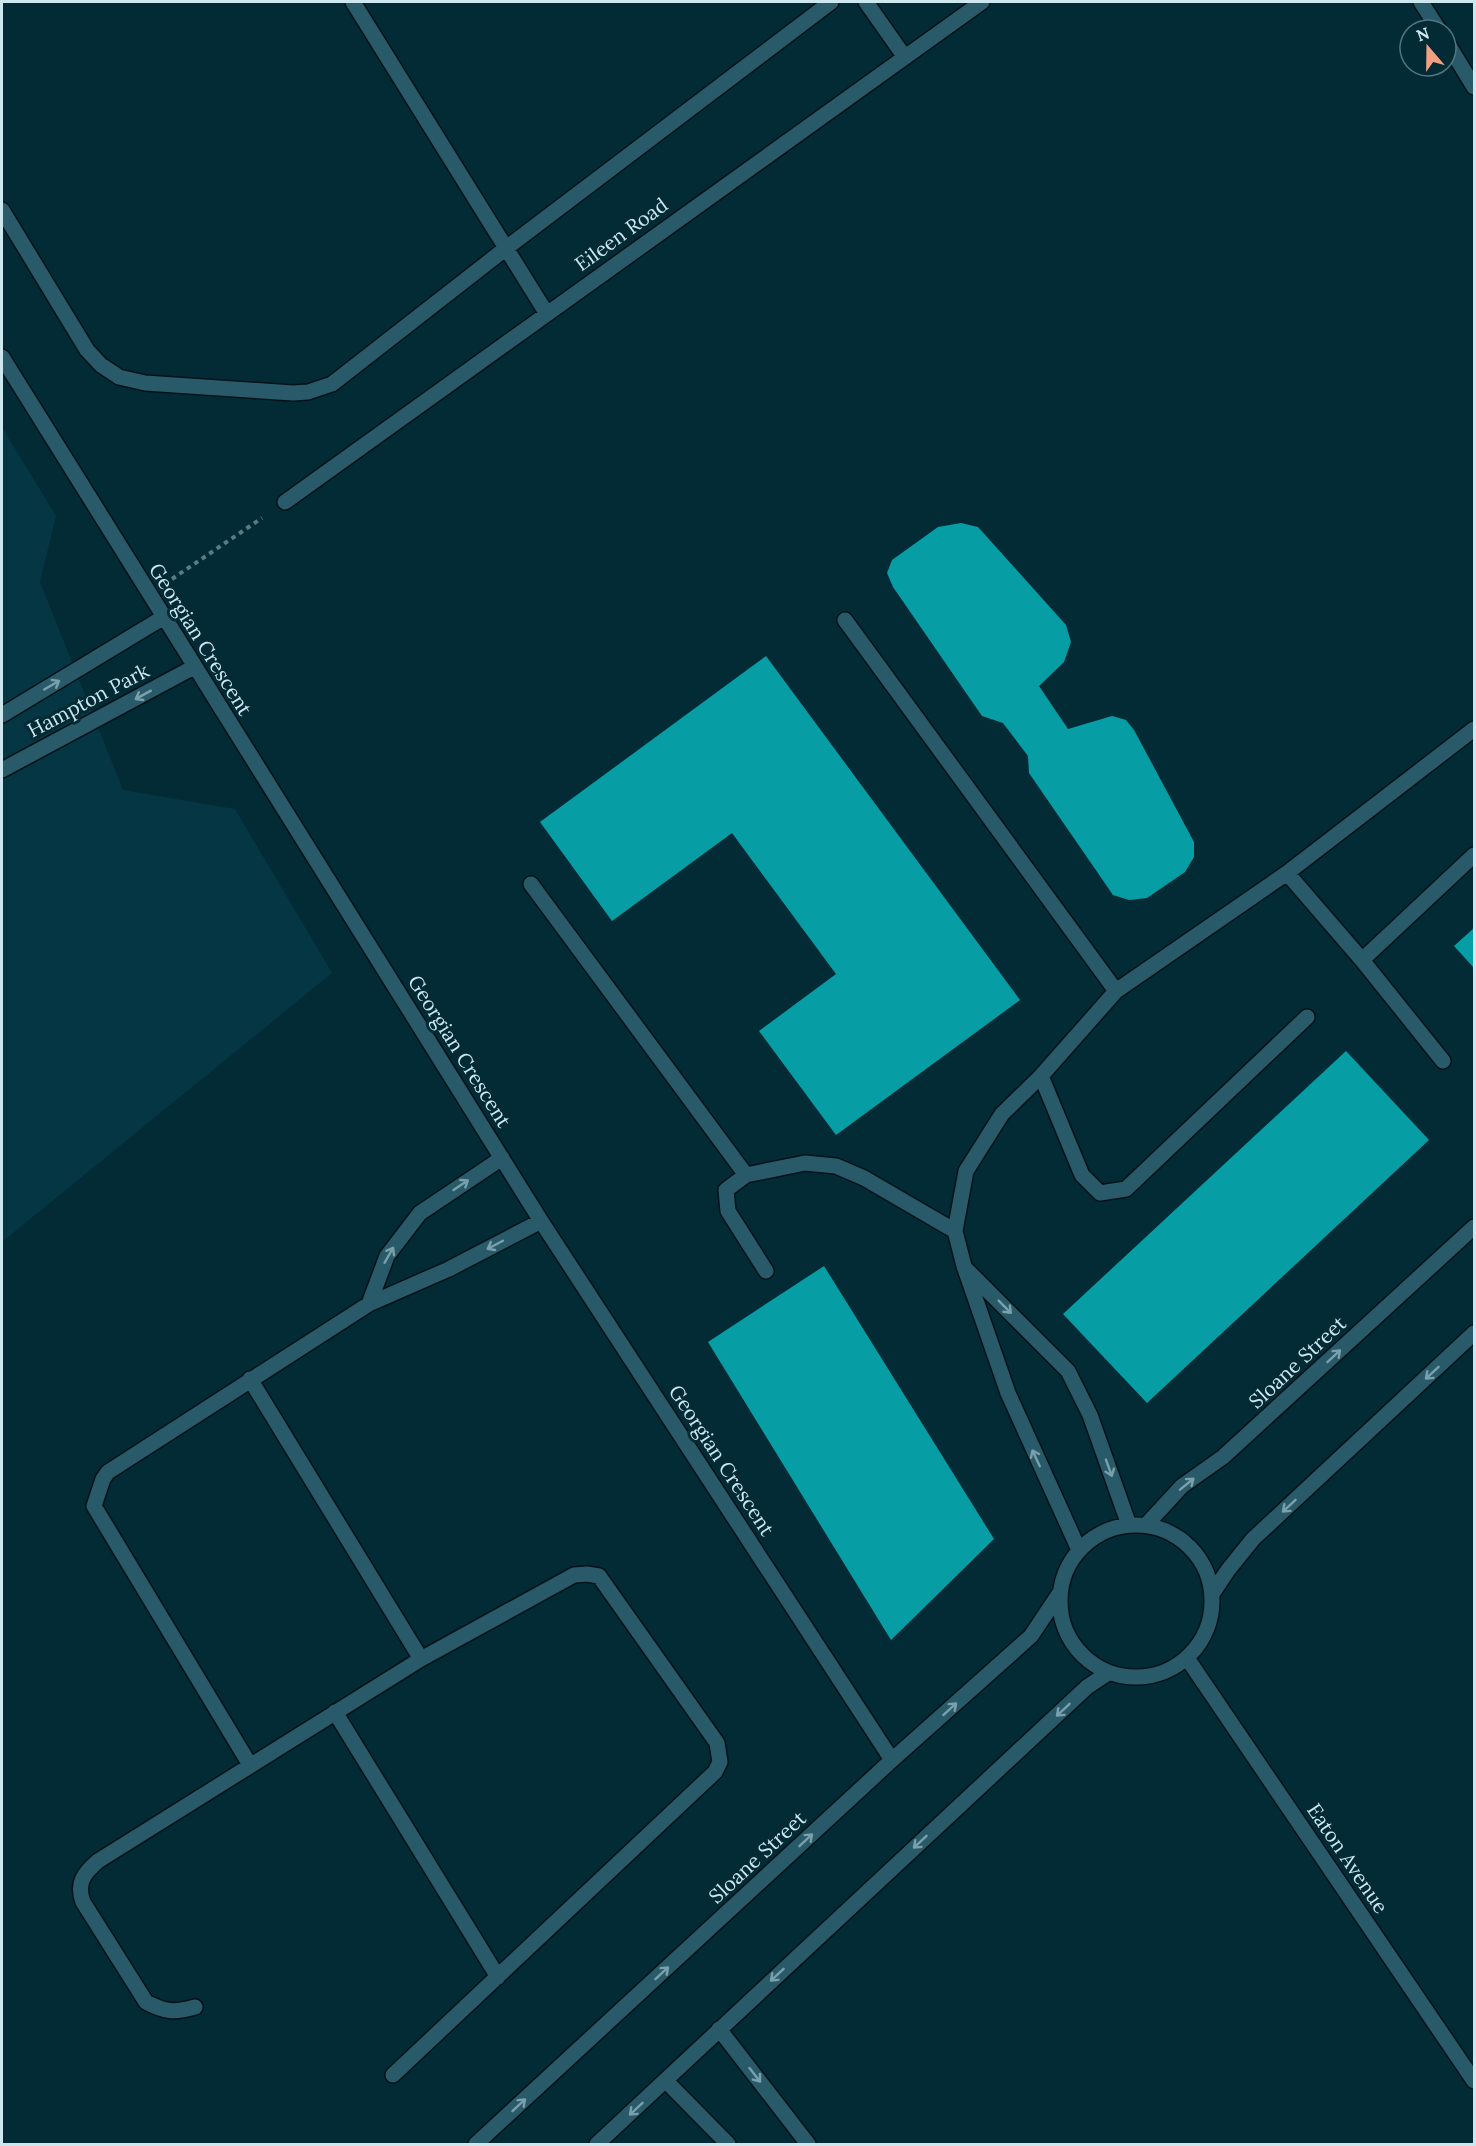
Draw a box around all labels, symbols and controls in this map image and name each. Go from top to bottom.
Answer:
north arrow [1398,18,1458,78]
text: N [1414,22,1432,45]
street label: Eileen Road [570,192,672,276]
street label: Georgian Crescent [144,558,258,720]
street label: Hampton Park [23,657,153,743]
one-way arrow [43,679,60,691]
one-way arrow [135,689,152,701]
street label: Georgian Crescent [403,970,517,1132]
one-way arrow [452,1179,469,1191]
one-way arrow [487,1240,505,1251]
one-way arrow [383,1247,395,1264]
one-way arrow [998,1300,1013,1315]
street label: Sloane Street [1243,1310,1351,1413]
one-way arrow [1326,1349,1341,1363]
one-way arrow [1424,1366,1439,1380]
street label: Georgian Crescent [664,1380,780,1540]
one-way arrow [1030,1450,1042,1468]
one-way arrow [1104,1459,1115,1477]
one-way arrow [1178,1477,1194,1490]
one-way arrow [1281,1499,1296,1513]
one-way arrow [942,1702,957,1716]
one-way arrow [1056,1703,1071,1717]
street label: Eaton Avenue [1302,1798,1394,1918]
street label: Sloane Street [703,1805,811,1908]
one-way arrow [798,1833,813,1847]
one-way arrow [913,1835,928,1849]
one-way arrow [654,1966,669,1980]
one-way arrow [770,1968,785,1982]
one-way arrow [748,2067,761,2083]
one-way arrow [511,2098,526,2112]
one-way arrow [628,2102,643,2116]

